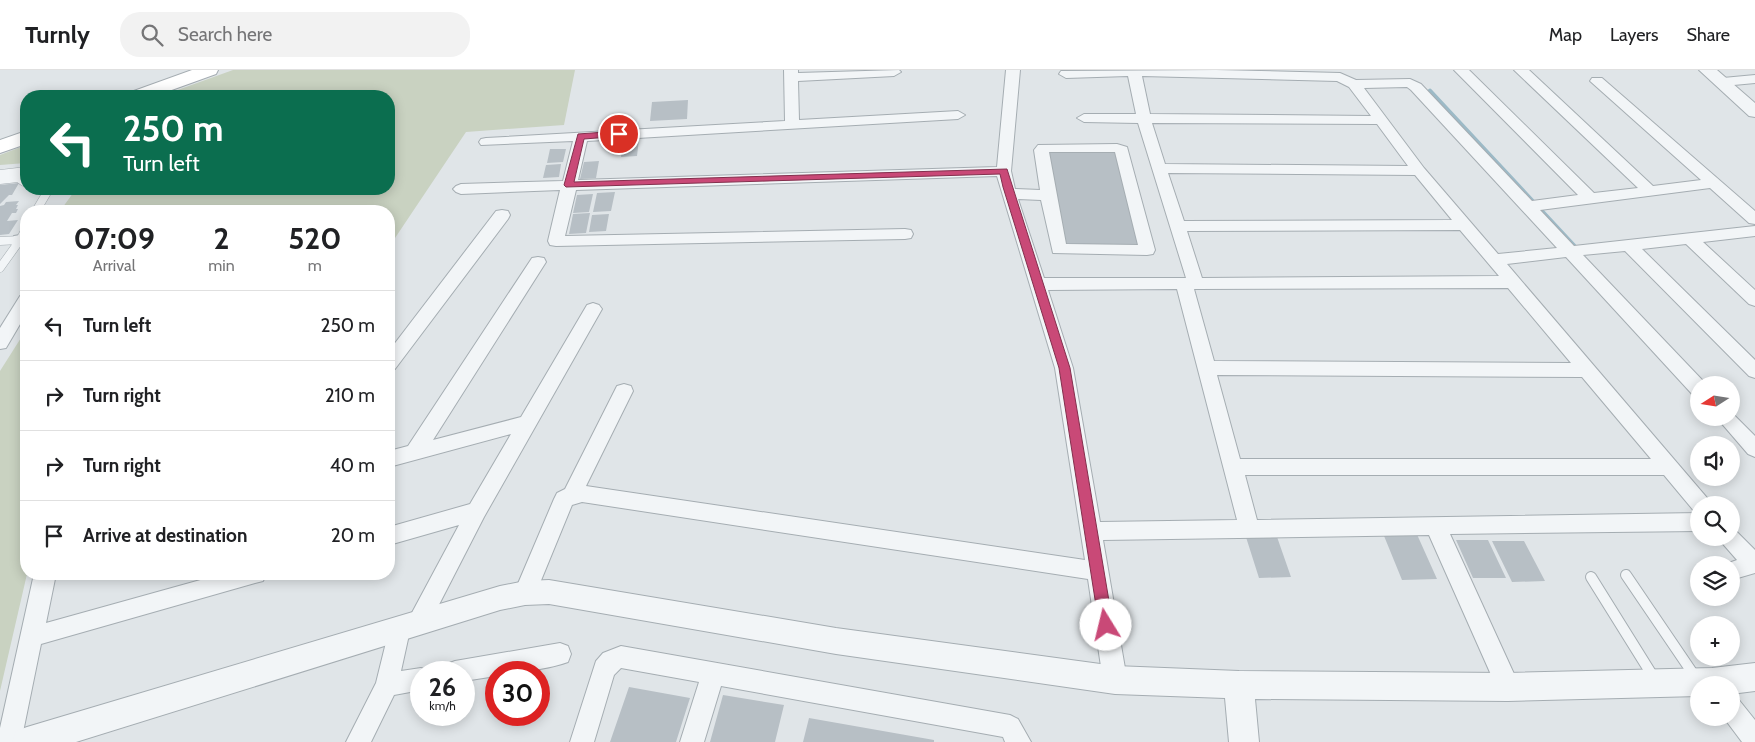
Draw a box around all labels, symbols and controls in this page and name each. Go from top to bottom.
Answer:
search box [120,12,470,57]
text: Turnly [25,20,90,49]
icon: search [138,21,166,49]
text: Search here [178,23,272,46]
text: Map [1549,24,1582,46]
text: Layers [1610,24,1659,46]
text: Share [1687,24,1730,46]
text: 250 m [123,107,223,150]
icon: left [40,110,105,175]
pin [598,113,640,155]
icon: arrive [605,120,633,148]
text: Turn left [123,150,200,177]
text: 07:09 [74,220,155,257]
text: 2 [214,220,229,257]
text: 520 [288,220,341,257]
text: Arrival [93,256,135,275]
text: min [208,256,235,275]
text: m [308,256,322,275]
icon: left [40,312,68,340]
text: Turn left [83,314,151,337]
text: 250 m [321,314,375,337]
north arrow [1690,376,1740,426]
map controls [1690,376,1740,726]
icon: right [40,382,68,410]
text: Turn right [83,384,161,407]
text: 210 m [325,384,375,407]
button: sound [1690,436,1740,486]
icon: right [40,452,68,480]
text: Turn right [83,454,161,477]
text: 40 m [330,454,375,477]
button: search [1690,496,1740,546]
icon: arrive [40,522,68,550]
text: Arrive at destination [83,524,247,547]
text: 20 m [331,524,375,547]
button: layers [1690,556,1740,606]
position arrow [1079,598,1131,650]
button: + [1690,616,1740,666]
speed limit sign: 30 [485,661,550,726]
text: 26 [429,672,456,702]
button: − [1690,676,1740,726]
text: km/h [429,698,456,713]

